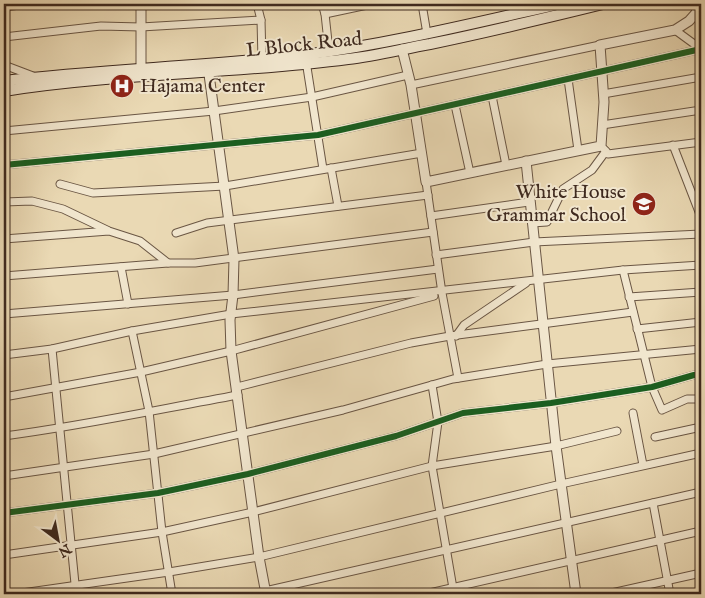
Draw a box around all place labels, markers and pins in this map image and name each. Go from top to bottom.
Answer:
hospital icon: Hajama Center [109,73,135,99]
place label: Hajama Center [140,74,266,99]
place label: White House Grammar School [486,180,627,228]
school or university icon: White House Grammar School [631,191,657,217]

